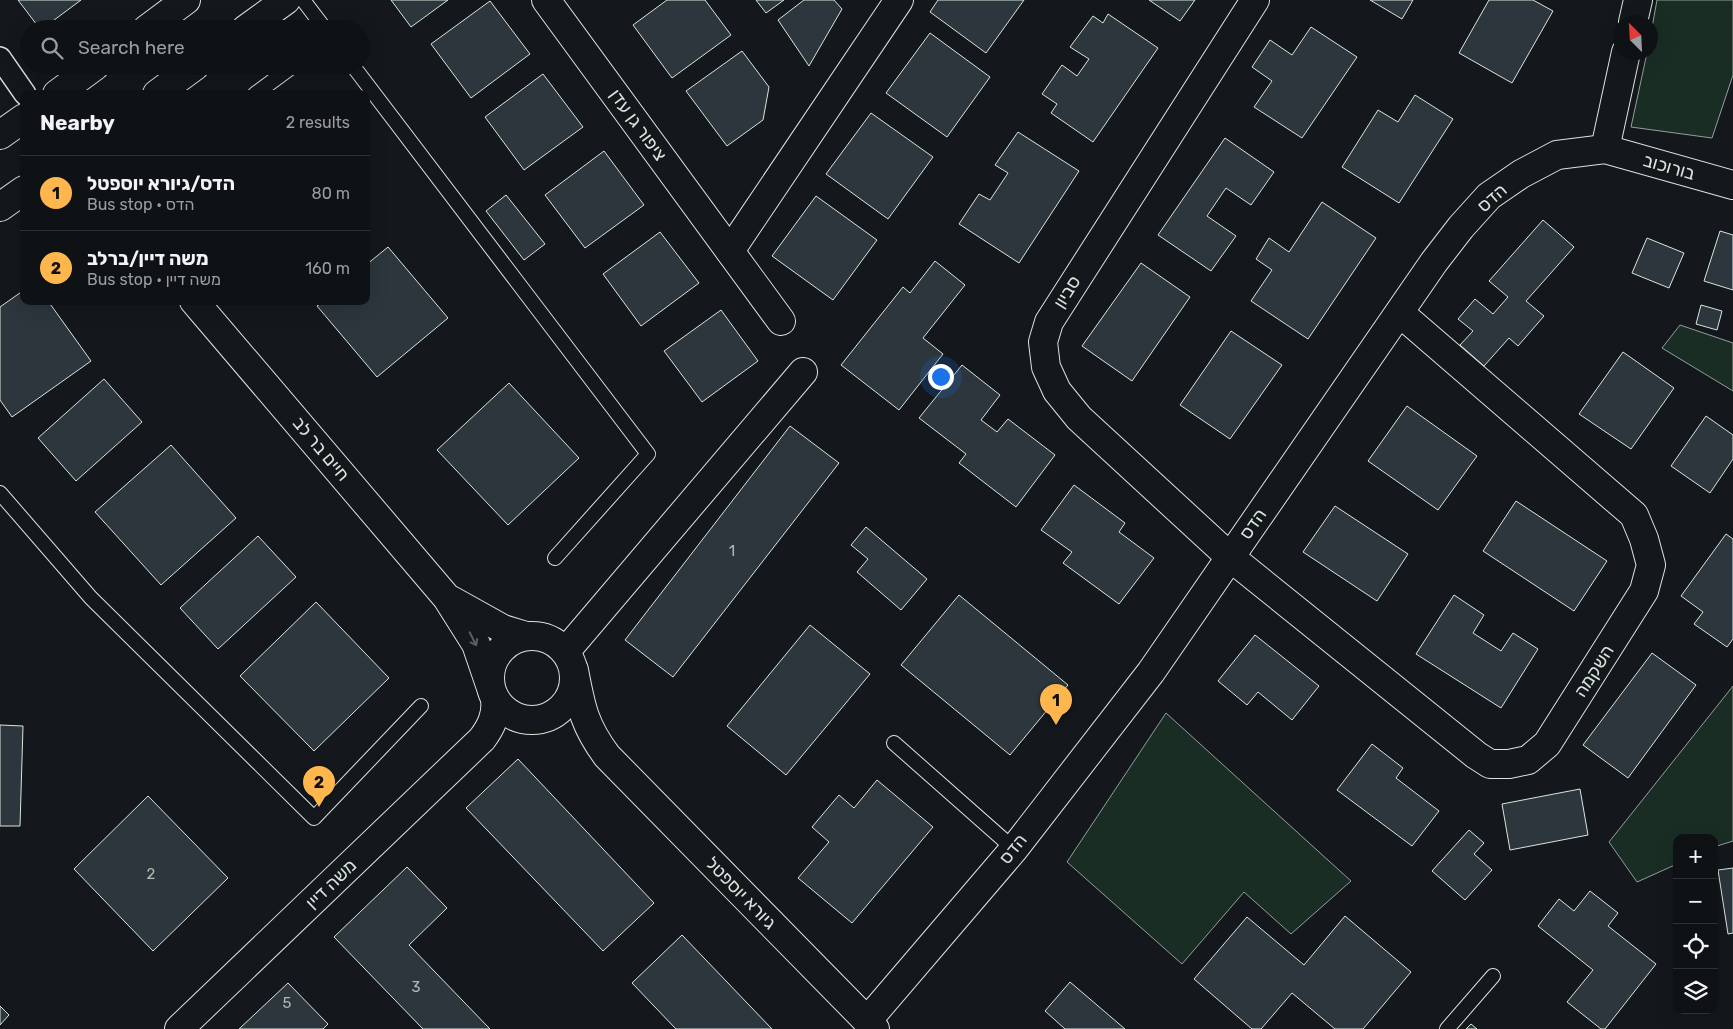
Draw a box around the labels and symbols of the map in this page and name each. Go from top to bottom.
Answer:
north arrow [1613,15,1658,60]
street label: ציפור גן עדן [605,85,671,165]
street label: בורוכוב [1641,149,1698,185]
street label: הדס [1473,179,1511,217]
street label: סביון [1049,272,1085,312]
your location [928,364,954,390]
street label: חיים בר לב [288,412,354,486]
street label: הדס [1235,504,1271,544]
house number: 1 [729,542,735,560]
one-way arrow [469,631,478,646]
street label: השקמה [1569,641,1619,701]
pin: 1 [1040,684,1072,725]
pin: 2 [303,766,335,807]
street label: הדס [994,829,1032,869]
street label: גיורא יוספטל [701,852,781,934]
street label: משה דיין [301,855,361,913]
house number: 2 [147,865,156,883]
house number: 3 [411,978,421,996]
house number: 5 [283,994,292,1012]

